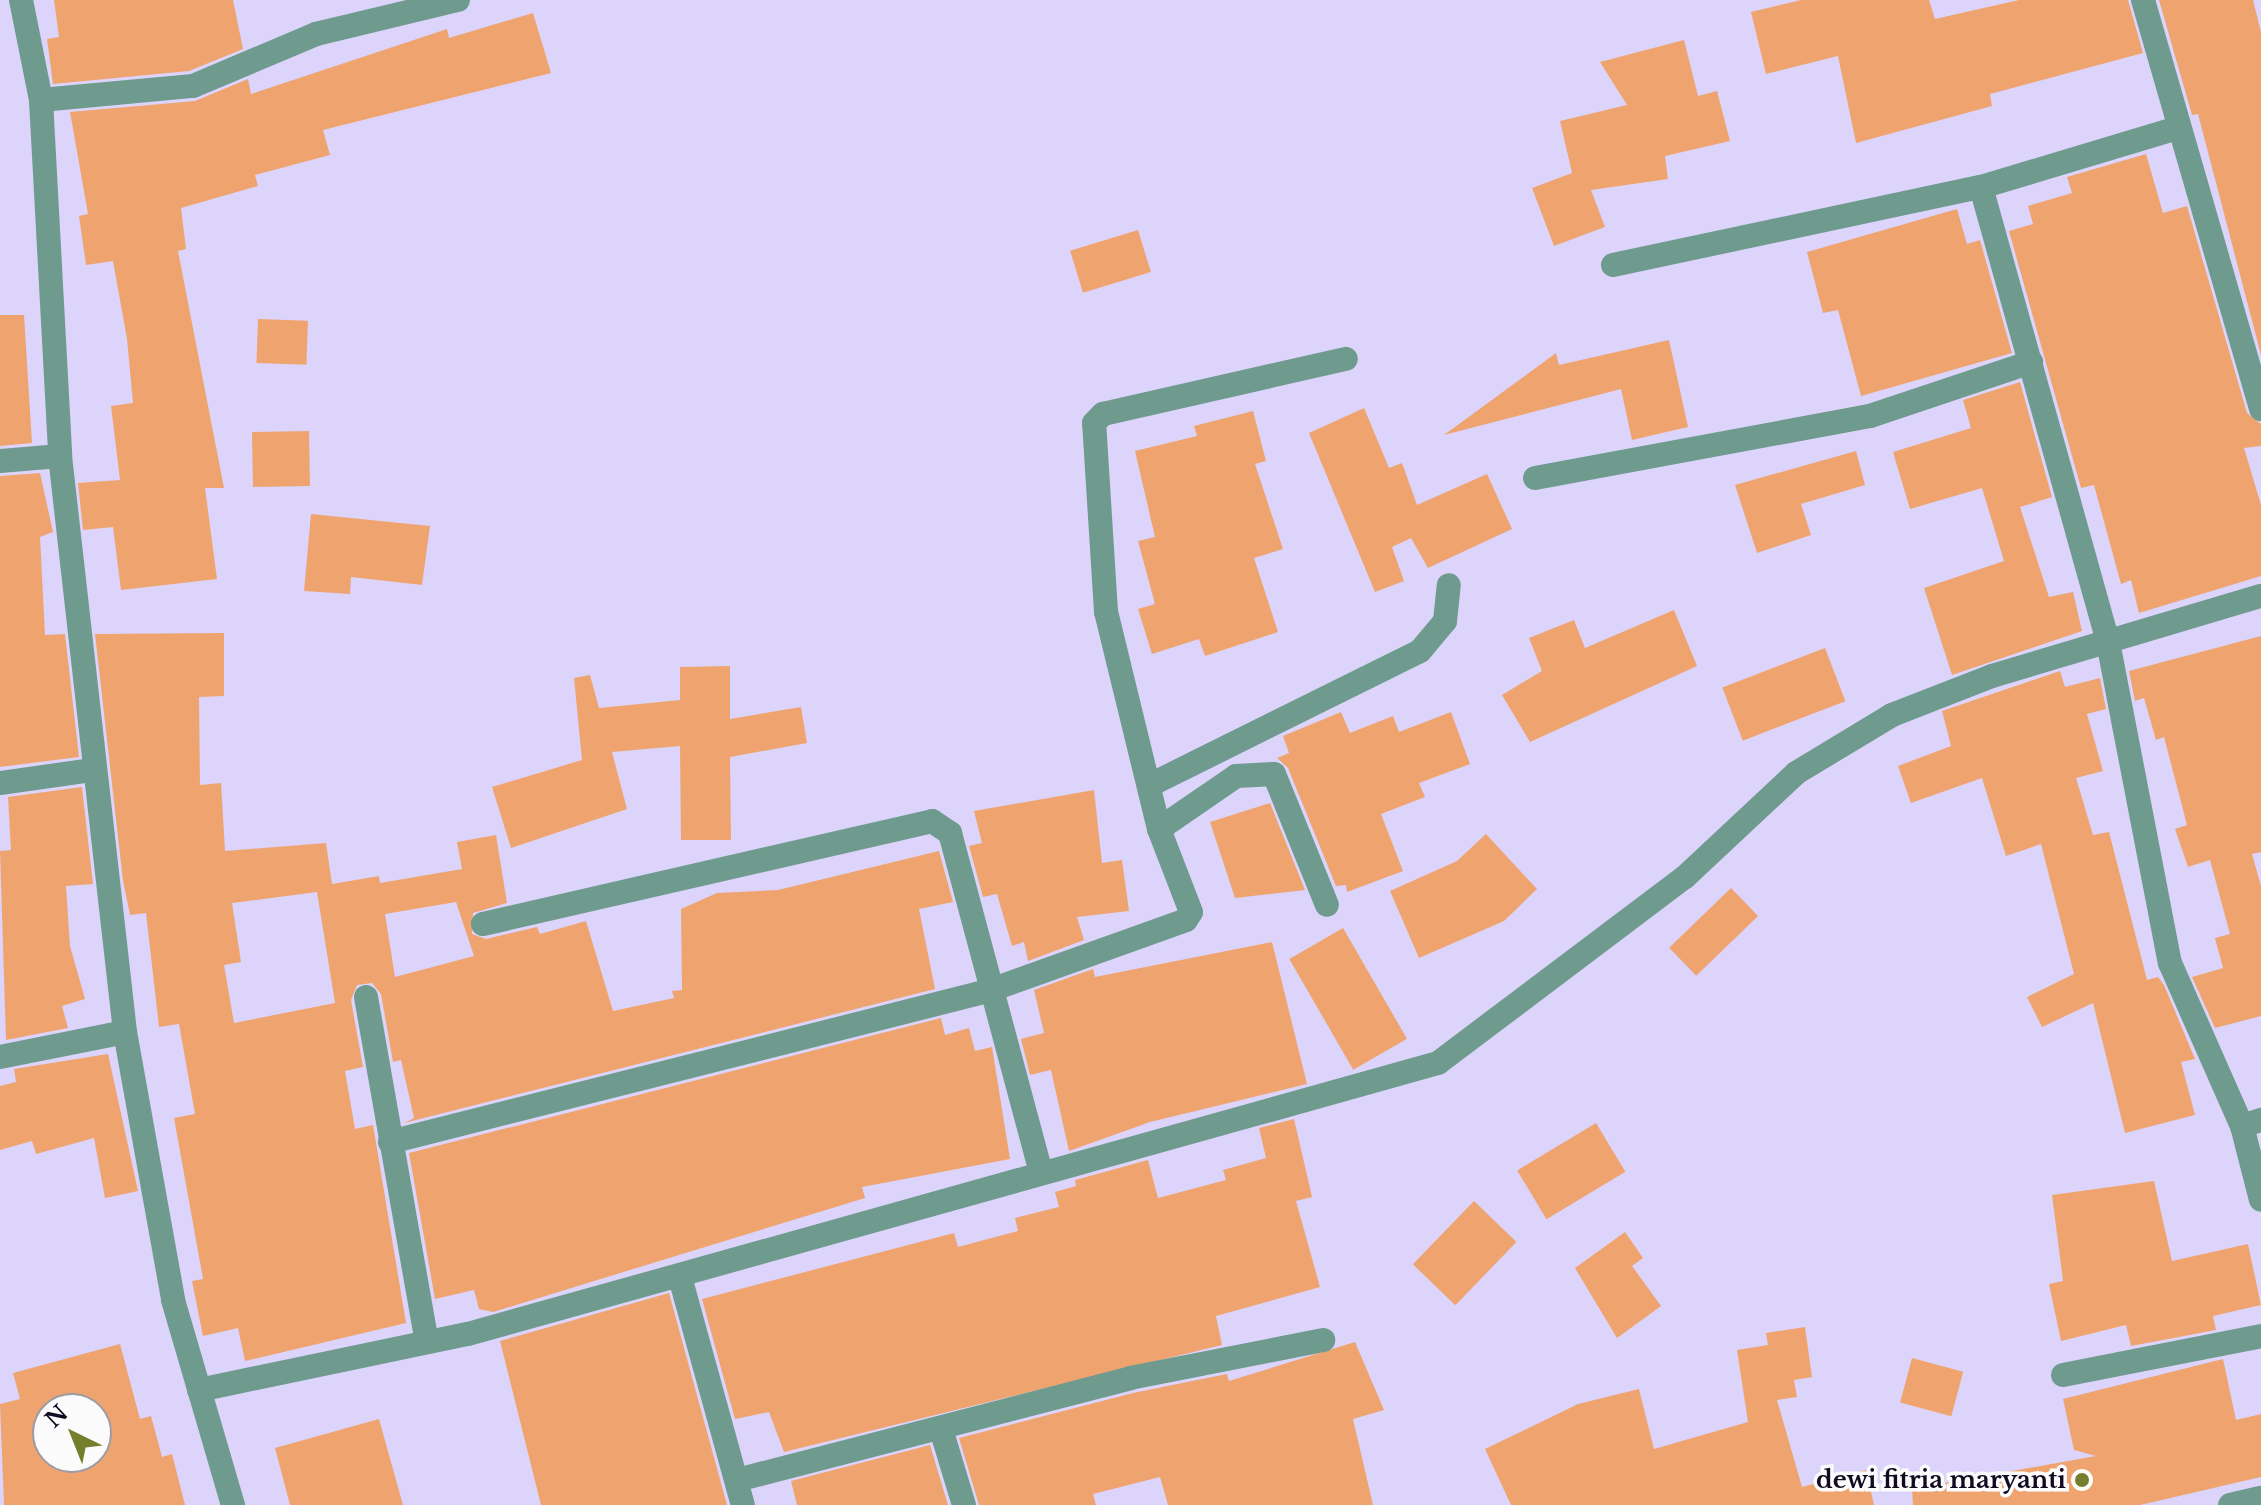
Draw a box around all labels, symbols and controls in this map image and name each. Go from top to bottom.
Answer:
north arrow [32,1393,112,1473]
text: N [40,1400,73,1433]
place label: dewi fitria maryanti [1816,1466,2066,1494]
marker: dewi fitria maryanti [2073,1471,2091,1489]

